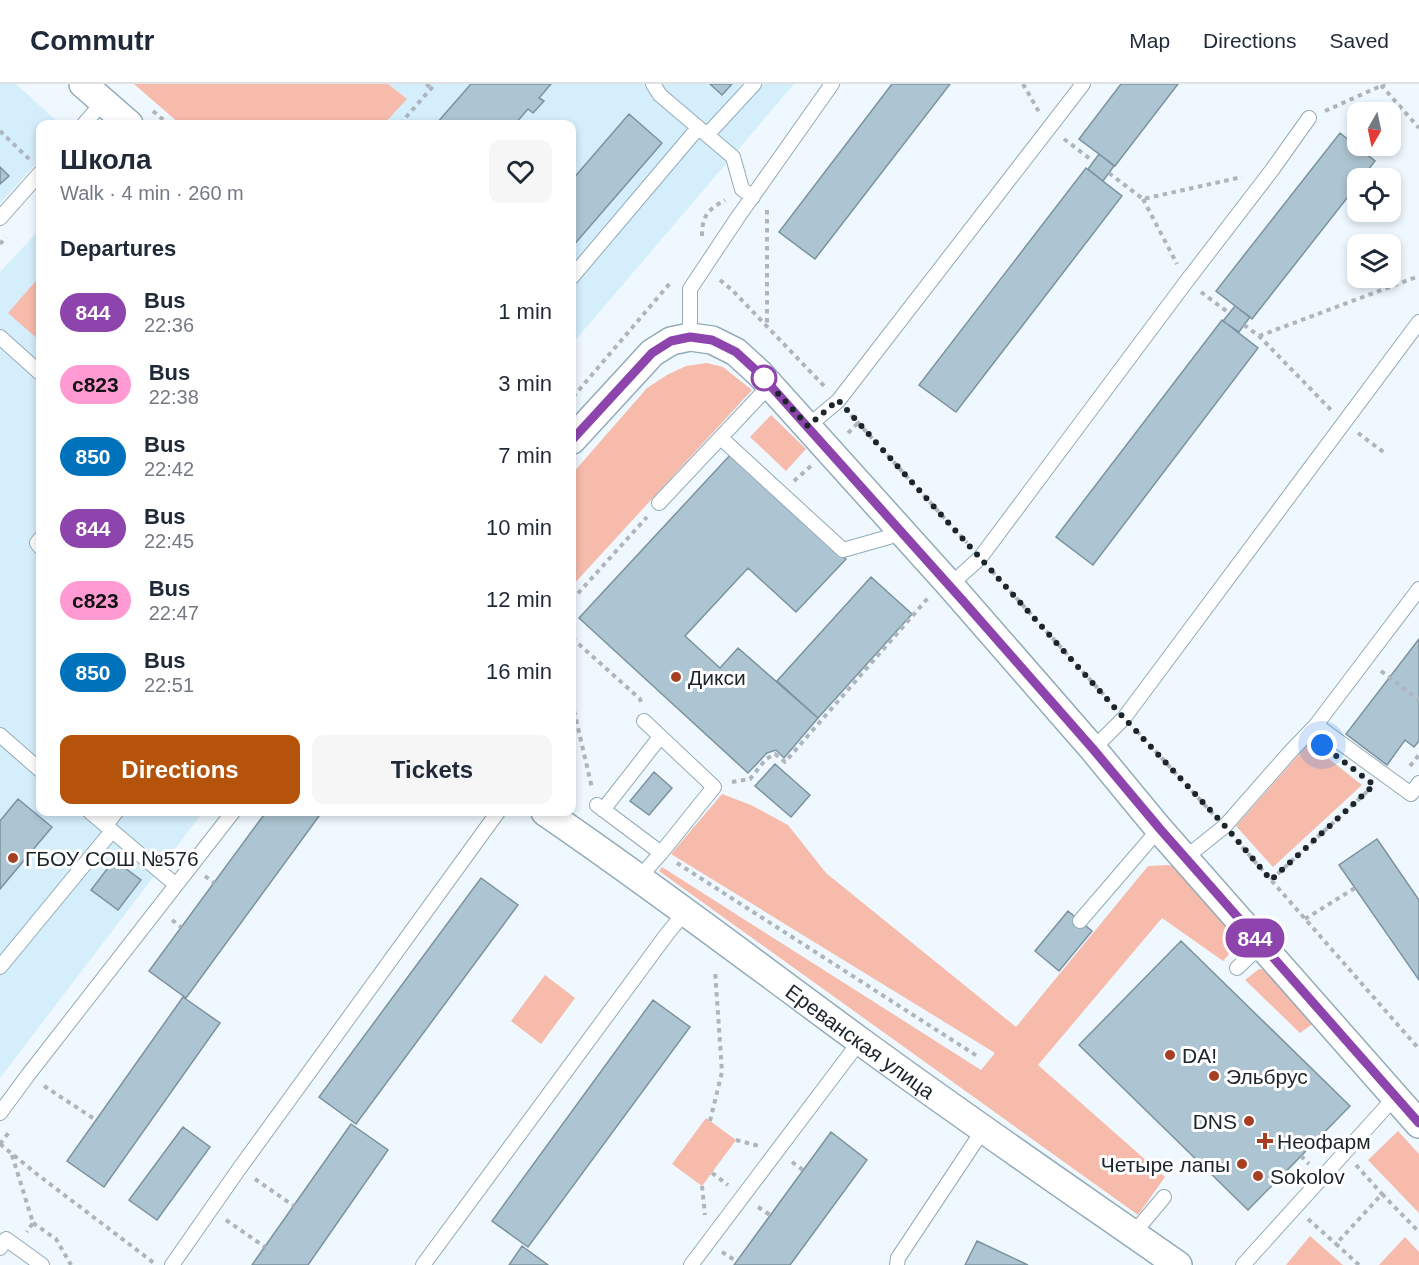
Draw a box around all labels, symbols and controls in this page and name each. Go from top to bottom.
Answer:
text: Commutr [30,25,154,56]
text: Map [1129,29,1170,52]
text: Directions [1203,29,1296,52]
text: Saved [1329,29,1389,52]
north arrow [1347,102,1401,156]
map controls [1347,102,1401,288]
button: heart [489,140,552,203]
text: Школа [60,144,152,175]
button: locate [1347,168,1401,222]
text: Walk · 4 min · 260 m [60,182,244,204]
button: layers [1347,234,1401,288]
text: Departures [60,236,176,261]
text: Bus [144,288,186,313]
text: 1 min [498,299,552,324]
text: 844 [75,301,111,324]
text: 22:36 [144,314,194,336]
text: Bus [149,360,190,385]
unlabelled marker [751,365,777,391]
text: 3 min [498,371,552,396]
text: с823 [72,373,119,396]
text: 22:38 [149,386,199,408]
text: Bus [144,432,186,457]
text: 7 min [498,443,552,468]
text: 850 [75,445,111,468]
text: 22:42 [144,458,194,480]
text: Bus [144,504,186,529]
text: 10 min [486,515,552,540]
text: 844 [75,517,111,540]
text: 22:45 [144,530,194,552]
text: Bus [149,576,190,601]
text: 12 min [486,587,552,612]
text: с823 [72,589,119,612]
text: 22:47 [149,602,199,624]
text: Bus [144,648,186,673]
text: 16 min [486,659,552,684]
text: 850 [75,661,111,684]
place label: Дикси [688,666,746,689]
marker: Дикси [669,670,683,684]
text: 22:51 [144,674,194,696]
your location [1307,730,1337,760]
button: Directions [60,735,300,804]
button: Tickets [312,735,552,804]
place label: ГБОУ СОШ №576 [25,847,199,870]
marker: ГБОУ СОШ №576 [6,851,20,865]
line badge: 844 [1220,918,1290,958]
text: 844 [1237,927,1273,950]
street label: Ереванская улица [782,979,940,1103]
place label: DA! [1182,1044,1217,1067]
marker: DA! [1163,1048,1177,1062]
place label: Эльбрус [1226,1065,1308,1088]
marker: Эльбрус [1207,1069,1221,1083]
place label: DNS [1193,1110,1237,1133]
marker: DNS [1242,1114,1256,1128]
place label: Неофарм [1277,1130,1371,1153]
marker: Неофарм [1258,1134,1272,1148]
place label: Четыре лапы [1101,1153,1230,1176]
marker: Четыре лапы [1235,1157,1249,1171]
place label: Sokolov [1270,1165,1345,1188]
marker: Sokolov [1251,1169,1265,1183]

